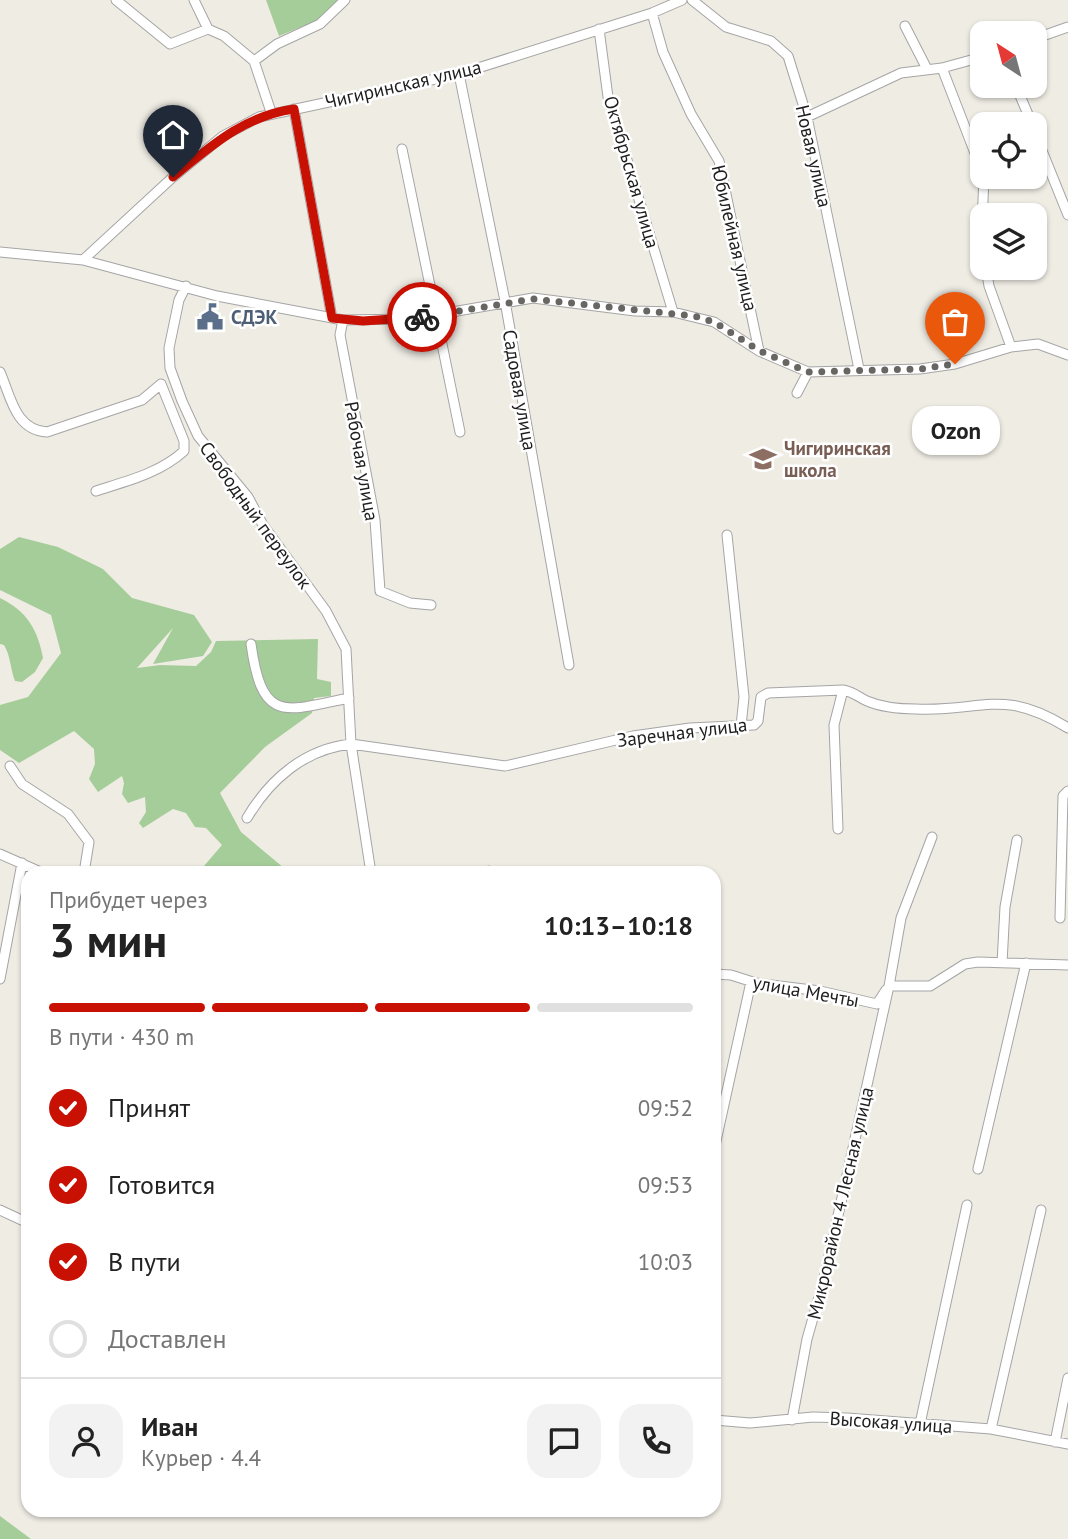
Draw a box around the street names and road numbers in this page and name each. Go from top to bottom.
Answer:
street label: Чигиринская улица [322,54,484,114]
street label: Октябрьская улица [599,93,665,251]
street label: Новая улица [791,102,837,210]
street label: Юбилейная улица [707,163,763,313]
street label: Садовая улица [498,328,542,452]
street label: Рабочая улица [340,399,384,523]
street label: Свободный переулок [195,437,317,593]
street label: Заречная улица [615,712,749,752]
street label: улица Мечты [751,970,861,1012]
street label: Микрорайон 4 Лесная улица [802,1084,878,1322]
street label: Высокая улица [829,1406,953,1438]

